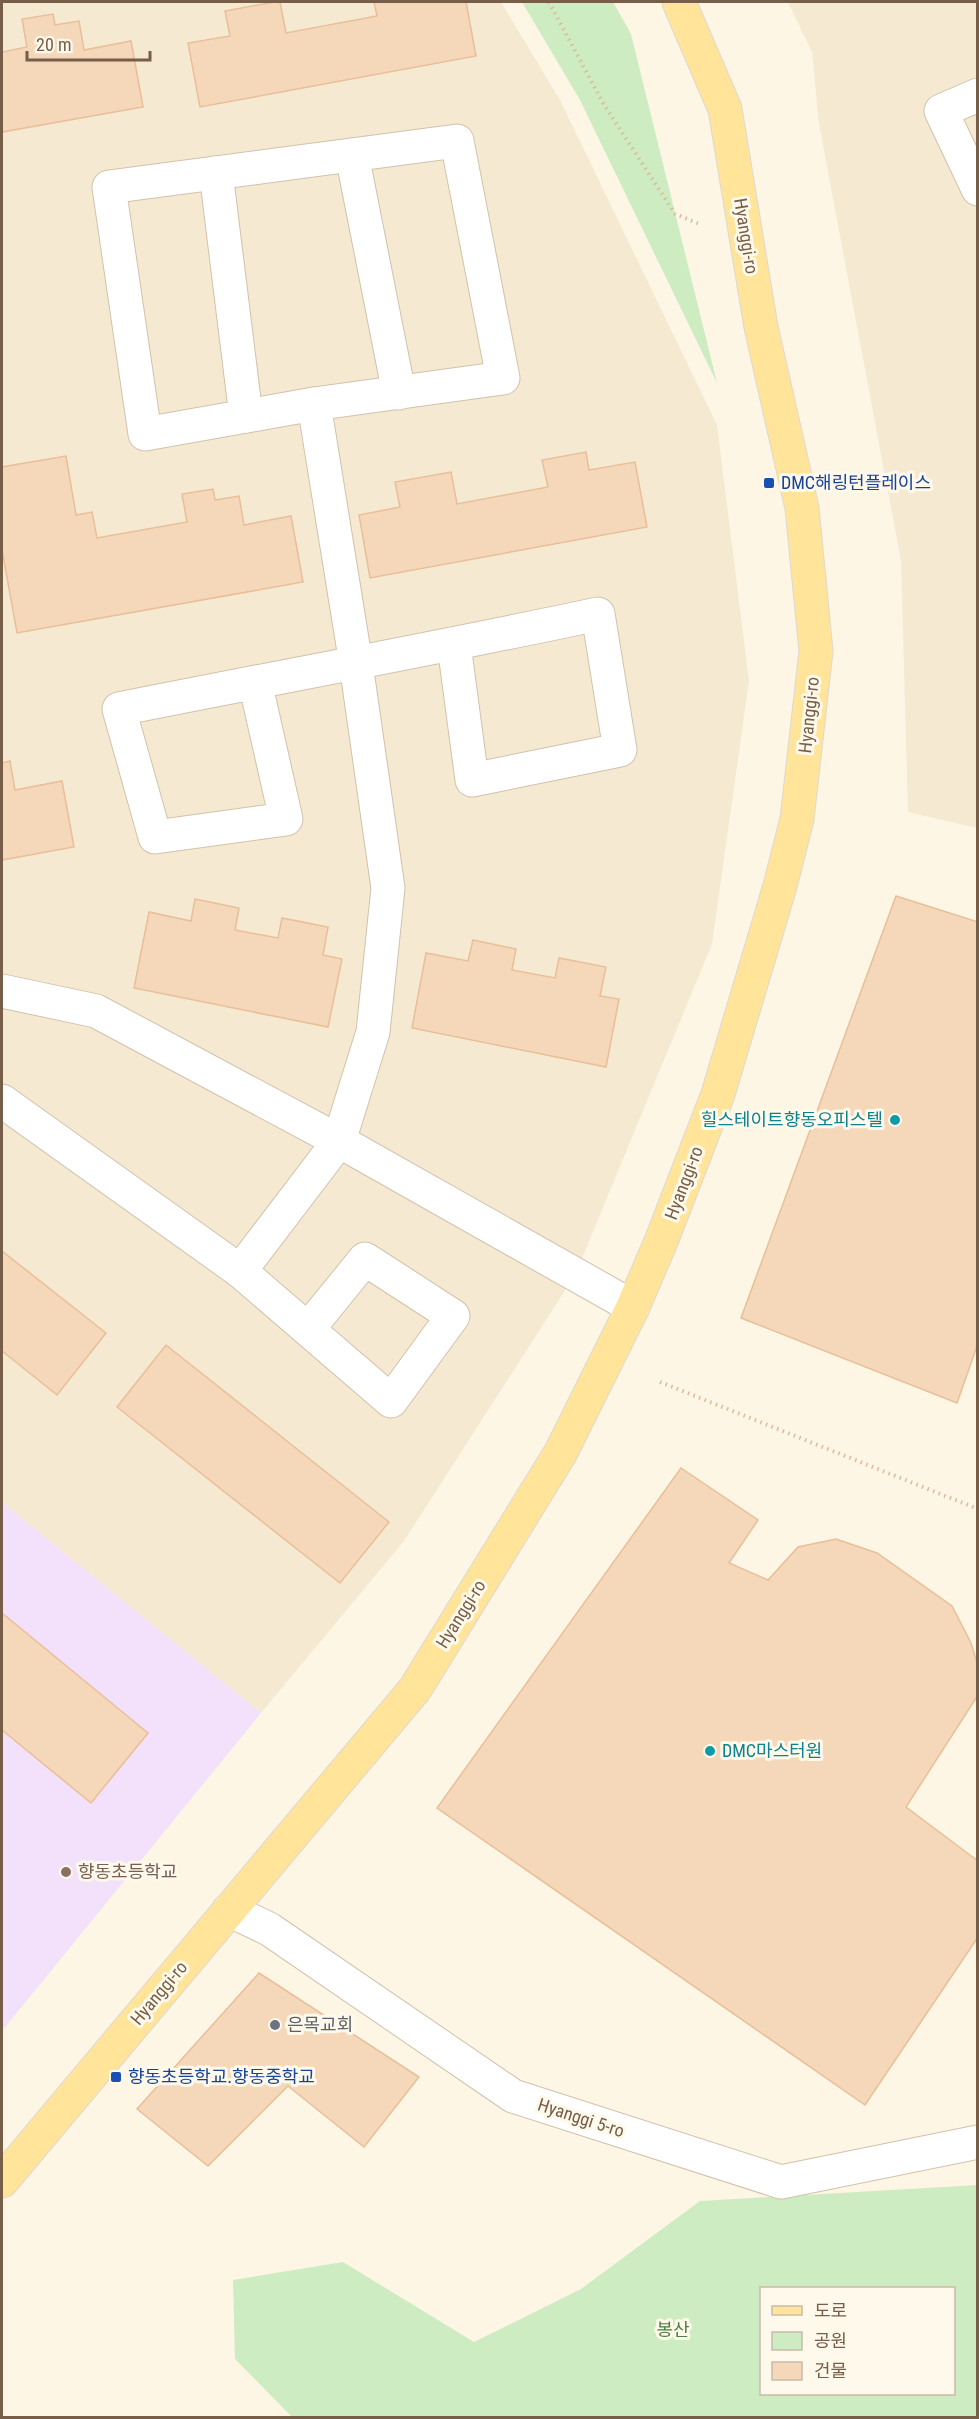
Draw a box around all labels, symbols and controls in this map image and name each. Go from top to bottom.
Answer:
scale bar [27,24,150,62]
text: 20 m [36,34,71,55]
street label: Hyanggi-ro [730,196,763,275]
place label: DMC해링턴플레이스 [781,472,931,493]
marker: DMC해링턴플레이스 [762,476,776,490]
street label: Hyanggi-ro [794,676,823,754]
place label: 힐스테이트향동오피스텔 [701,1109,883,1130]
marker: 힐스테이트향동오피스텔 [888,1113,902,1127]
street label: Hyanggi-ro [660,1143,707,1222]
street label: Hyanggi-ro [431,1576,490,1652]
place label: DMC마스터원 [722,1740,822,1761]
marker: DMC마스터원 [703,1744,717,1758]
place label: 향동초등학교 [78,1861,177,1882]
marker: 향동초등학교 [59,1865,73,1879]
street label: Hyanggi-ro [126,1957,191,2029]
place label: 은목교회 [287,2014,353,2035]
marker: 은목교회 [268,2018,282,2032]
place label: 향동초등학교.향동중학교 [128,2066,315,2087]
marker: 향동초등학교.향동중학교 [109,2070,123,2084]
street label: Hyanggi 5-ro [535,2094,627,2141]
legend [760,2287,955,2395]
text: 도로 [814,2300,847,2321]
park label: 봉산 [656,2319,690,2340]
text: 공원 [814,2330,847,2351]
text: 건물 [814,2360,847,2381]

